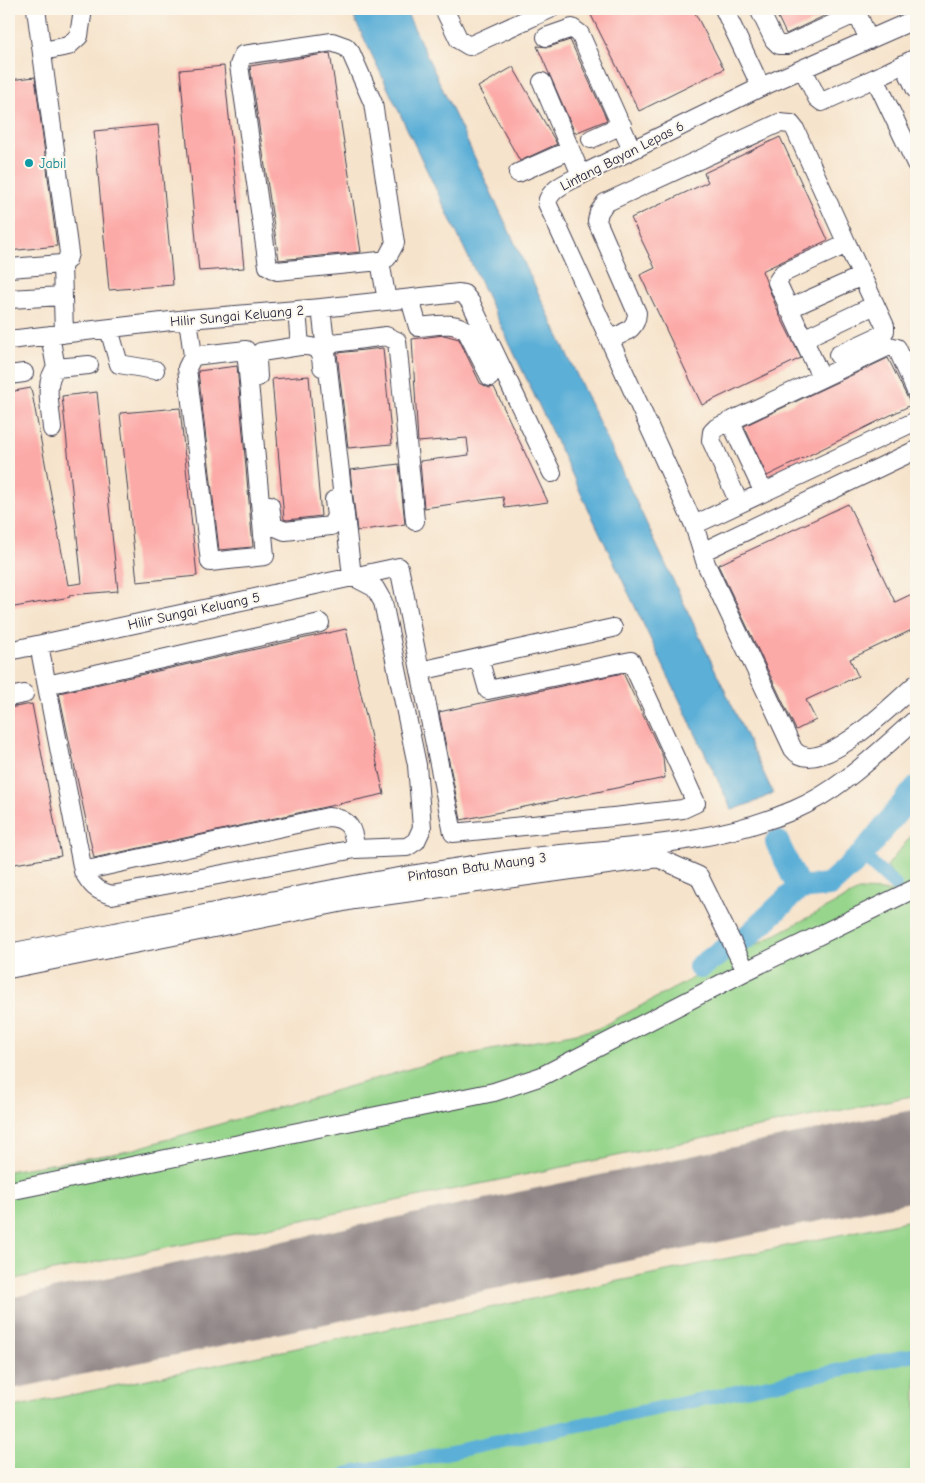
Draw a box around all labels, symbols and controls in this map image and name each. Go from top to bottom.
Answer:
street label: Lintang Bayan Lepas 6 [557,117,687,195]
place label: Jabil [39,155,66,172]
marker: Jabil [23,157,35,169]
street label: Hilir Sungai Keluang 2 [169,302,305,330]
street label: Hilir Sungai Keluang 5 [126,589,262,633]
street label: Pintasan Batu Maung 3 [407,849,547,885]

